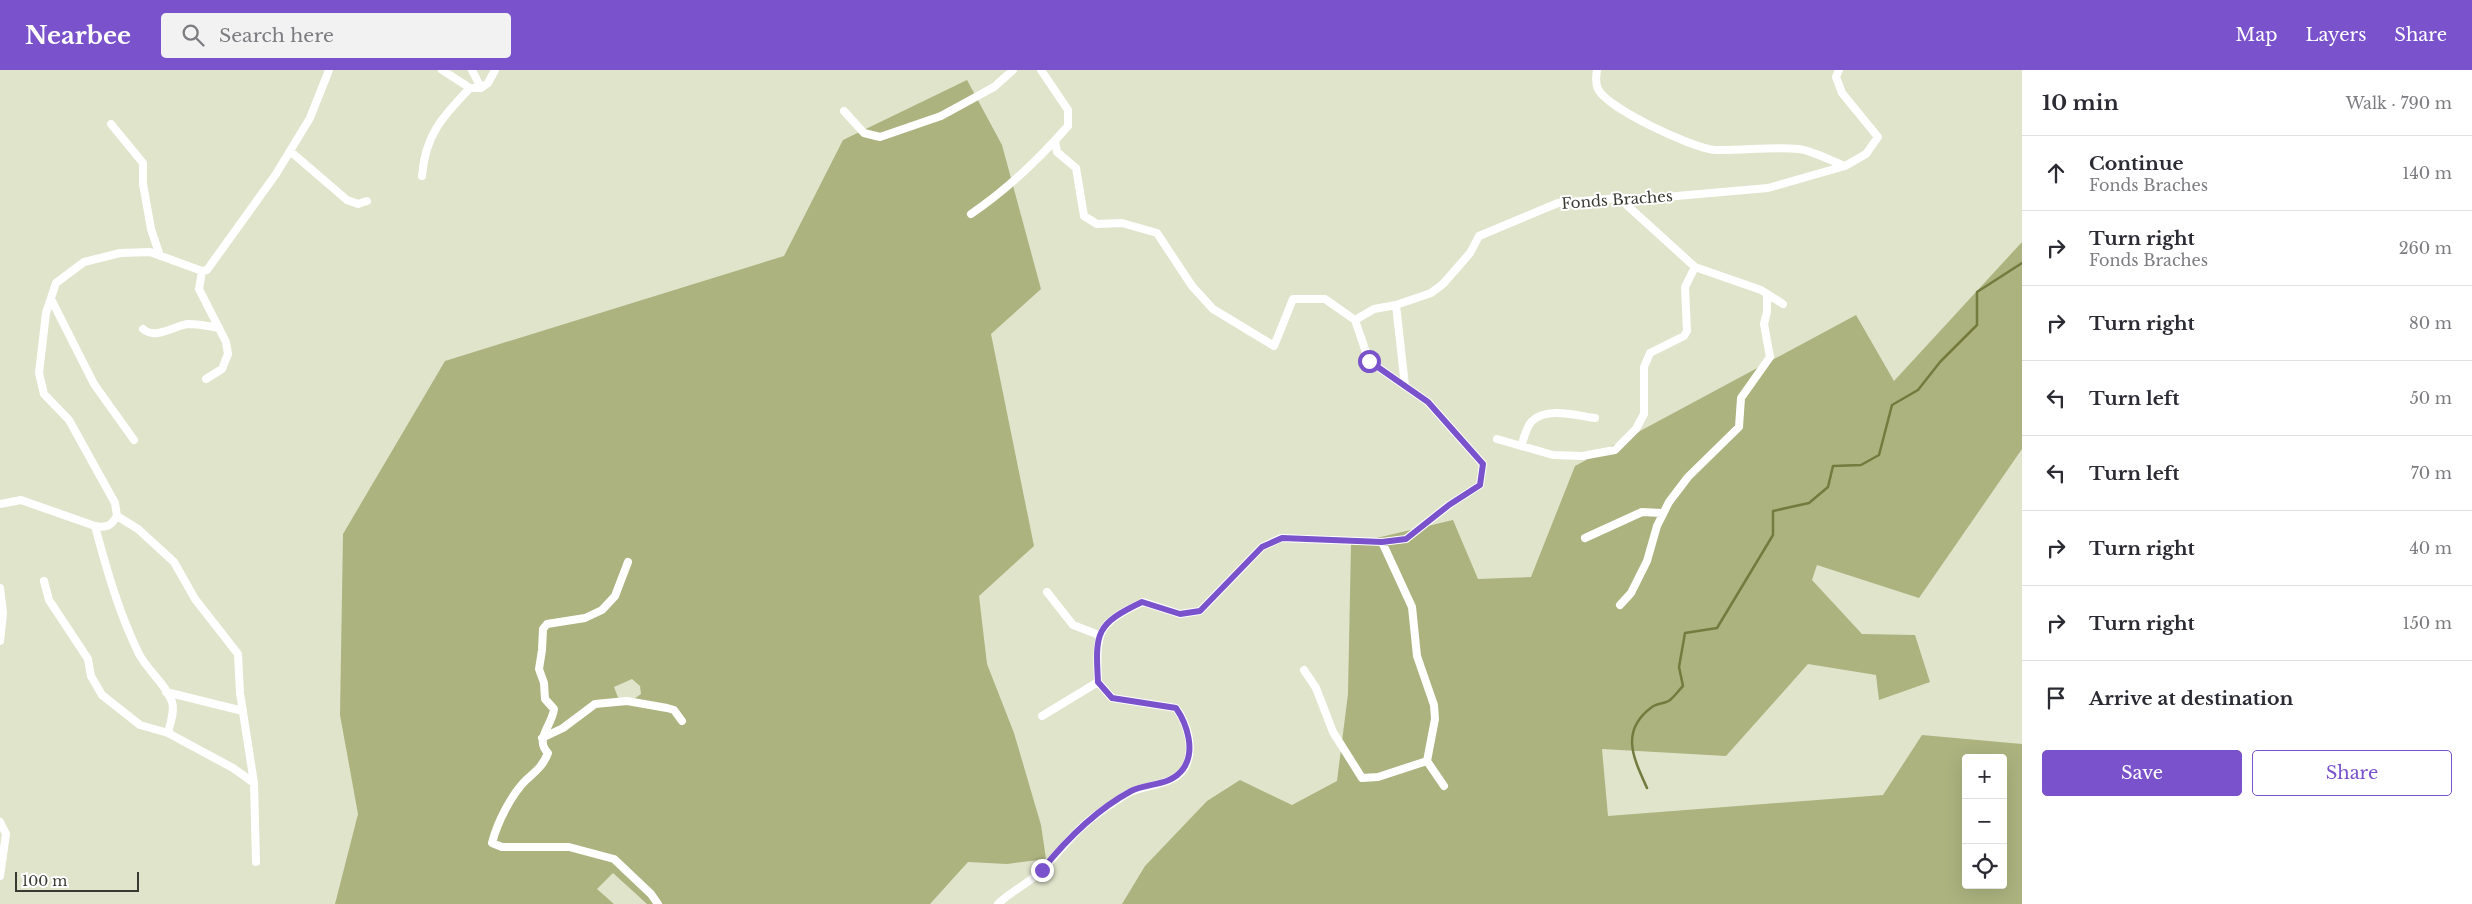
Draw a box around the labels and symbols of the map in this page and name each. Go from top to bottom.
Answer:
street label: Fonds Braches [1561,186,1673,213]
route start [1358,350,1381,373]
route end [1031,859,1054,882]
scale bar [15,869,139,892]

